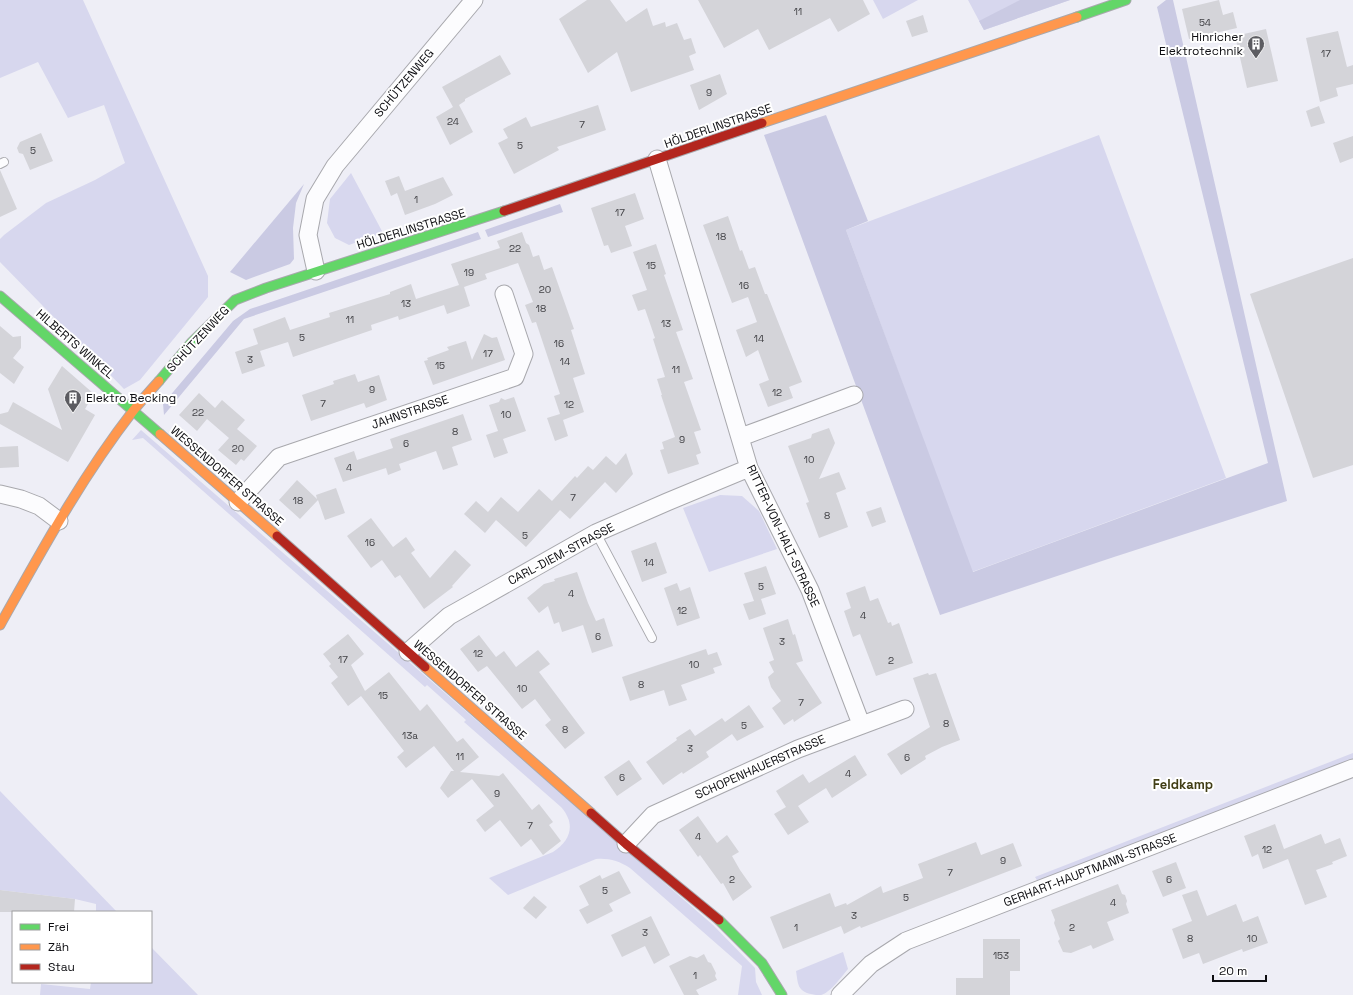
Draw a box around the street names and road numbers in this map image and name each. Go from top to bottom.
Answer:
street label: SCHÜTZENWEG [371,45,437,121]
street label: HÖLDERLINSTRASSE [662,100,774,152]
street label: HÖLDERLINSTRASSE [355,205,468,253]
street label: SCHÜTZENWEG [163,302,233,375]
street label: HILBERTS WINKEL [33,306,118,383]
street label: JAHNSTRASSE [369,391,451,433]
street label: WESSENDORFER STRASSE [167,422,287,530]
street label: RITTER-VON-HALT-STRASSE [743,462,823,610]
street label: CARL-DIEM-STRASSE [505,519,617,589]
street label: WESSENDORFER STRASSE [410,636,530,744]
street label: SCHOPENHAUERSTRASSE [692,731,828,803]
street label: GERHART-HAUPTMANN-STRASSE [1001,829,1179,910]

